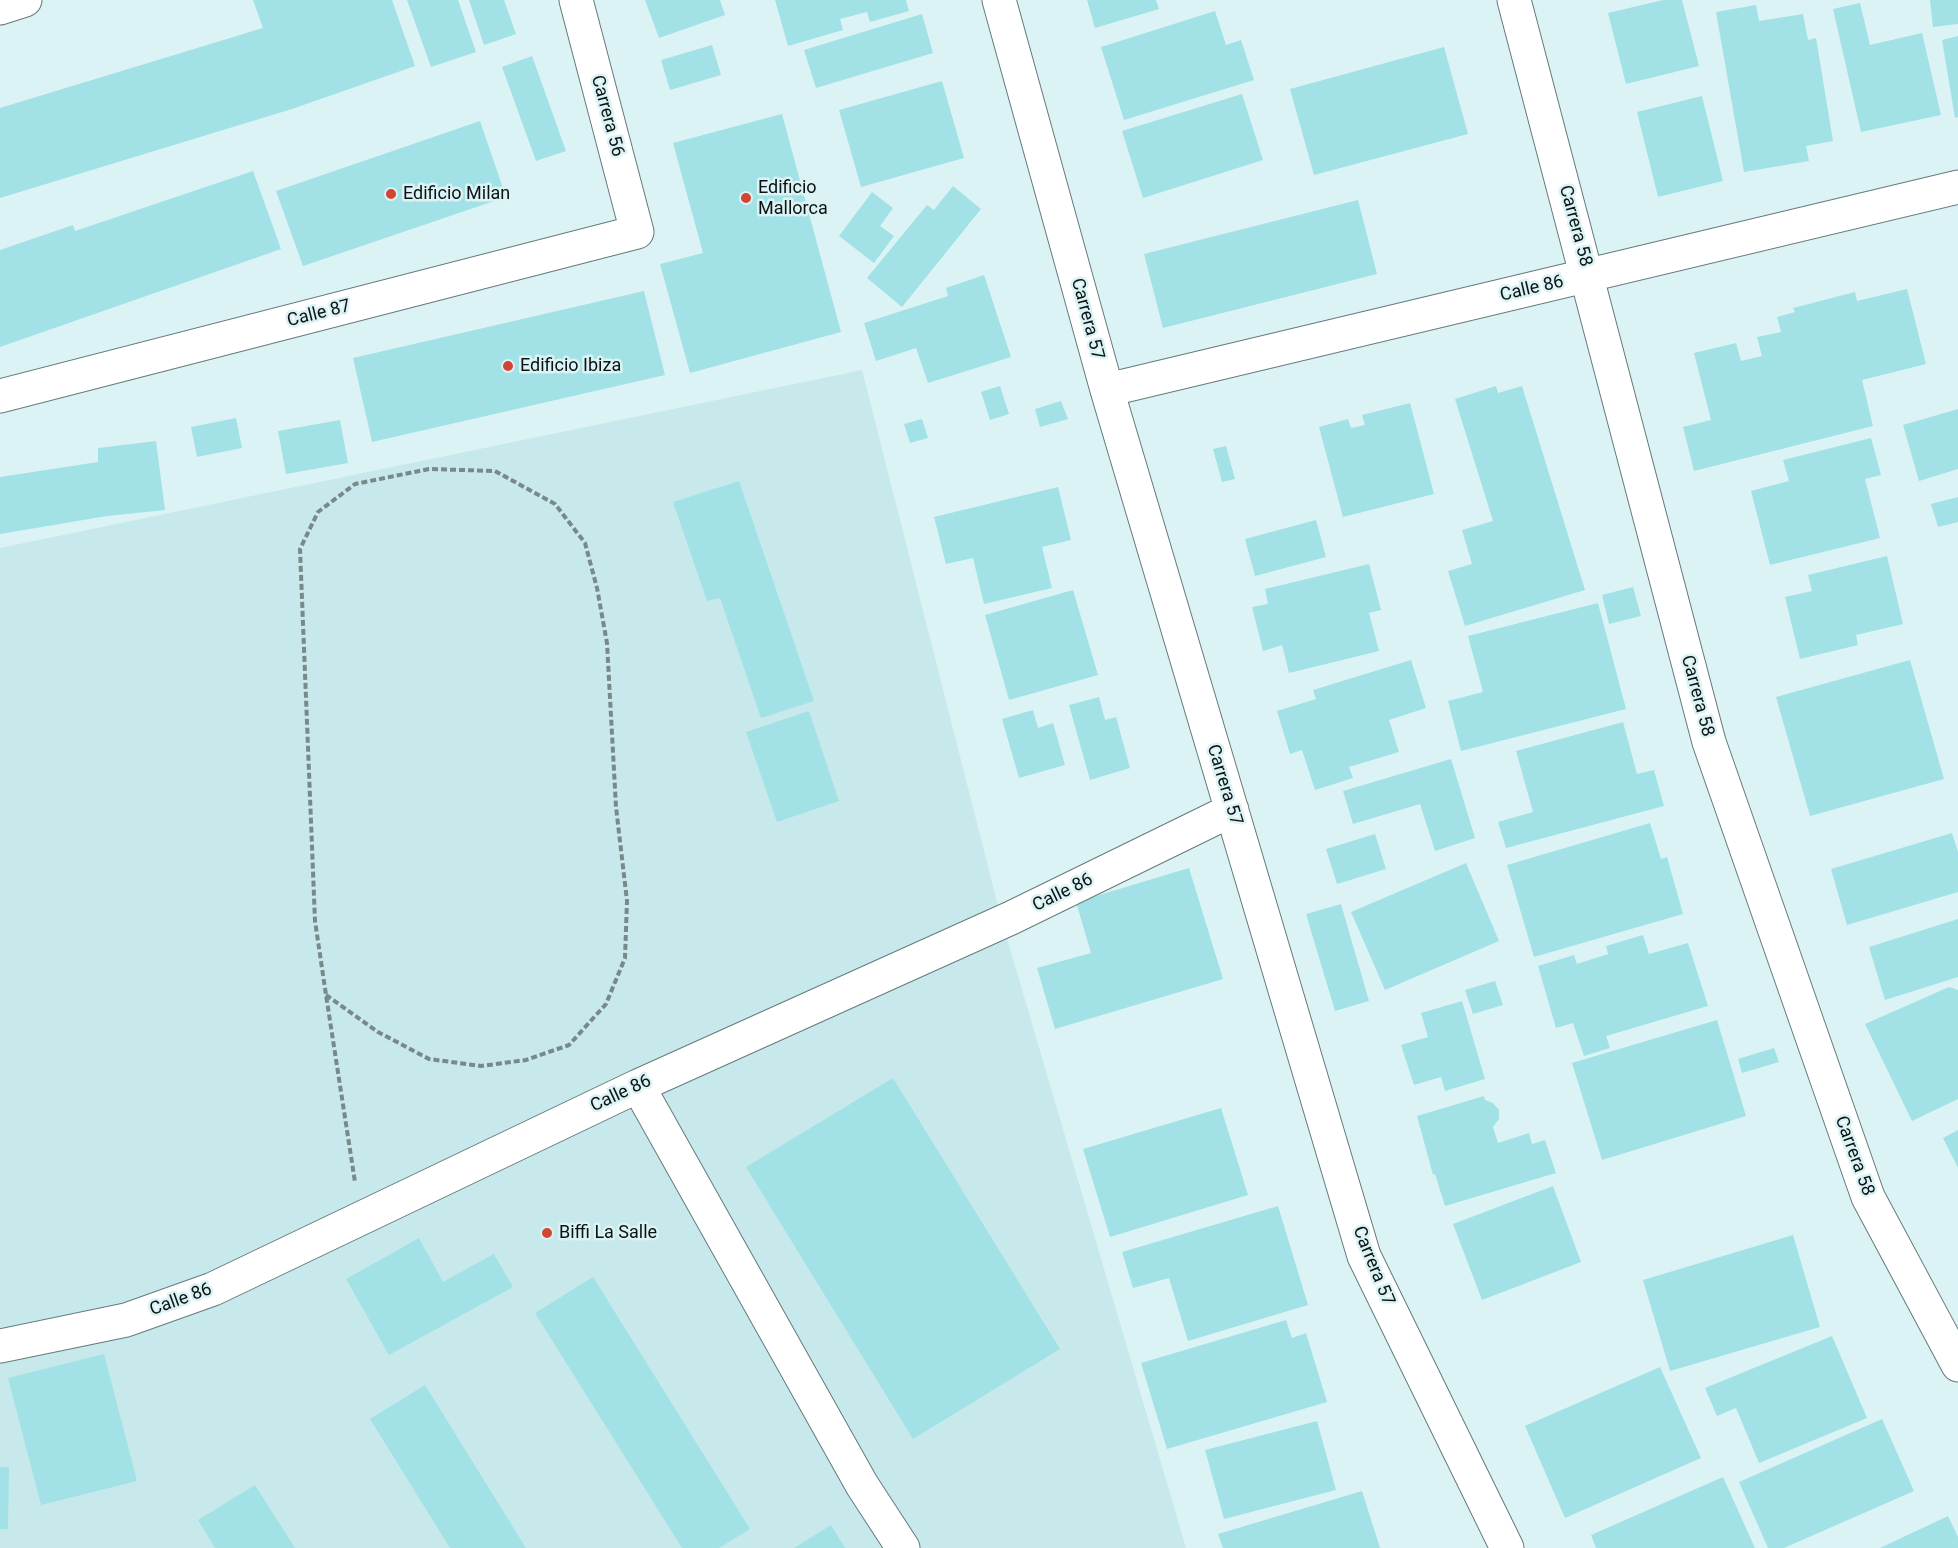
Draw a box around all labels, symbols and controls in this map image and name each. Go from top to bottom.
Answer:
street label: Carrera 56 [586,73,628,159]
place label: Edificio Mallorca [758,177,828,219]
place label: Edificio Milan [403,183,510,205]
street label: Carrera 58 [1554,183,1596,269]
marker: Edificio Milan [384,187,398,201]
marker: Edificio Mallorca [739,191,753,205]
street label: Calle 86 [1498,271,1566,307]
street label: Carrera 57 [1066,276,1108,362]
street label: Calle 87 [285,296,353,332]
place label: Edificio Ibiza [520,355,621,377]
marker: Edificio Ibiza [501,359,515,373]
street label: Carrera 58 [1676,653,1718,739]
street label: Carrera 57 [1201,742,1247,828]
street label: Calle 86 [1029,869,1097,917]
street label: Calle 86 [587,1071,655,1117]
street label: Carrera 58 [1830,1113,1878,1199]
place label: Biffi La Salle [559,1222,657,1244]
street label: Carrera 57 [1347,1223,1399,1309]
marker: Biffi La Salle [540,1226,554,1240]
street label: Calle 86 [147,1279,215,1321]

